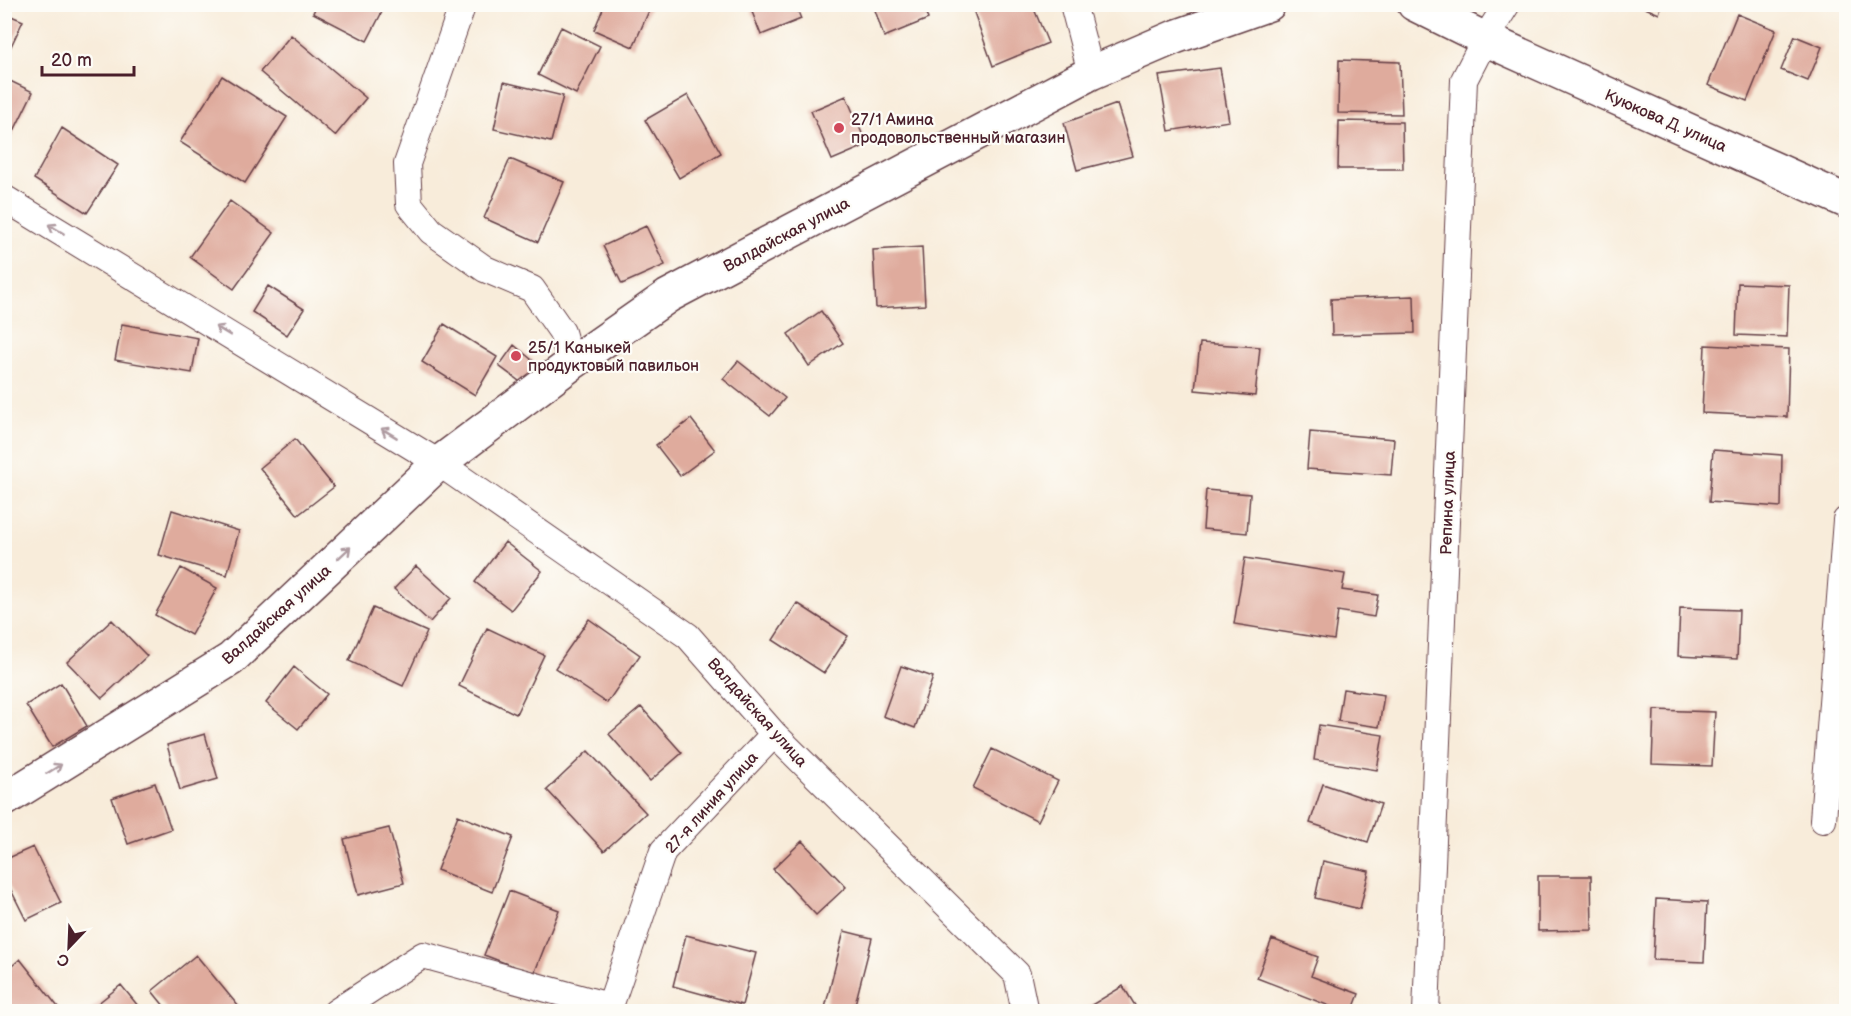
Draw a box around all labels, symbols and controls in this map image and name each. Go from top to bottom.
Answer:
scale bar [42,39,134,77]
text: 20 m [51,50,92,71]
street label: Куюкова Д. улица [1602,86,1730,157]
place label: 27/1 Амина продовольственный магазин [851,111,1065,148]
marker: 27/1 Амина продовольственный магазин [832,121,846,135]
street label: Валдайская улица [720,194,853,277]
one-way arrow [48,223,65,236]
one-way arrow [215,325,232,337]
place label: 25/1 Каныкей продуктовый павильон [528,339,699,376]
marker: 25/1 Каныкей продуктовый павильон [509,349,523,363]
one-way arrow [381,426,398,438]
street label: Репина улица [1437,450,1460,556]
one-way arrow [336,546,351,560]
street label: Валдайская улица [219,561,336,669]
street label: Валдайская улица [703,655,811,772]
street label: 27-я линия улица [662,748,763,858]
one-way arrow [45,763,62,775]
north arrow [39,917,99,977]
text: С [55,949,73,970]

